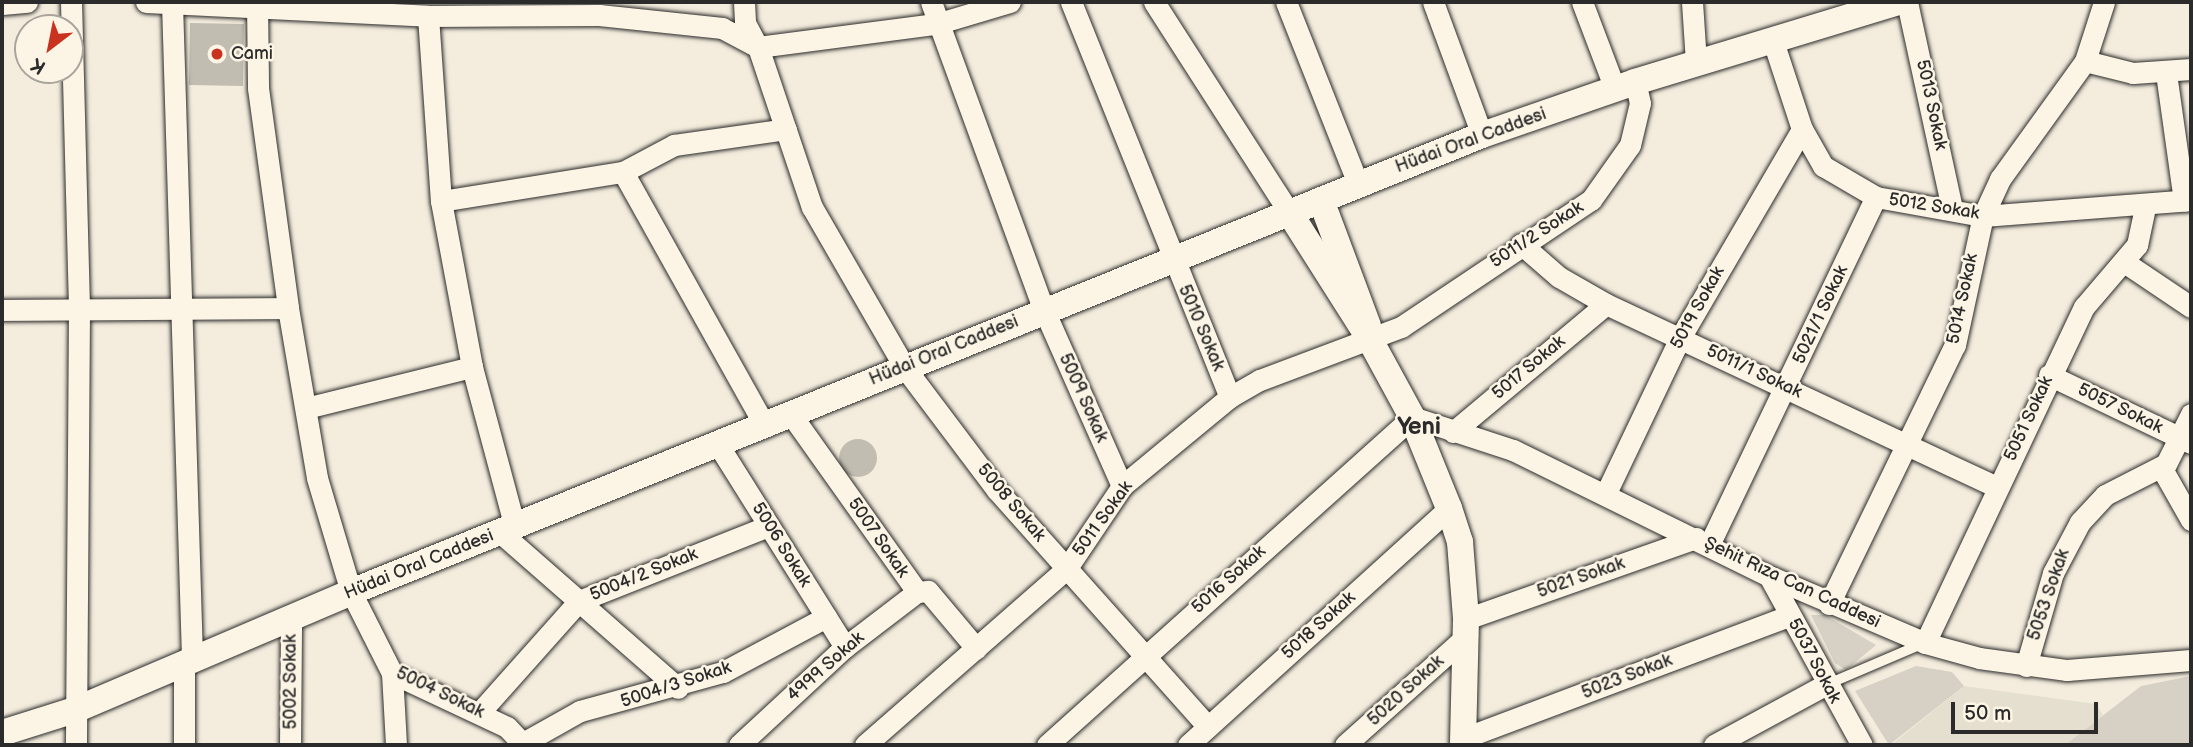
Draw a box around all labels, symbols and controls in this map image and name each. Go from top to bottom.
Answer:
north arrow [14,14,84,84]
place label: Cami [231,43,273,65]
marker: Cami [209,46,225,62]
text: K [27,52,50,79]
street label: 5013 Sokak [1911,58,1951,152]
street label: Hüdai Oral Caddesi [1393,104,1549,178]
street label: 5012 Sokak [1887,189,1981,225]
street label: 5011/2 Sokak [1486,197,1588,273]
street label: 5014 Sokak [1943,252,1983,346]
street label: 5021/1 Sokak [1789,262,1853,368]
street label: 5019 Sokak [1666,263,1730,353]
street label: 5010 Sokak [1173,281,1229,375]
street label: Hüdai Oral Caddesi [866,311,1022,391]
street label: 5017 Sokak [1488,331,1570,405]
street label: 5011/1 Sokak [1703,340,1805,404]
street label: 5009 Sokak [1054,350,1112,446]
street label: 5051 Sokak [2000,373,2058,465]
street label: 5057 Sokak [2073,379,2167,439]
district label: Yeni [1397,413,1441,441]
street label: 5008 Sokak [972,459,1050,547]
street label: 5011 Sokak [1068,477,1138,561]
street label: 5007 Sokak [842,493,914,583]
street label: 5006 Sokak [746,499,816,591]
street label: Hüdai Oral Caddesi [341,525,497,605]
street label: Şehit Rıza Can Caddesi [1700,533,1884,633]
street label: 5016 Sokak [1187,541,1271,619]
street label: 5004/2 Sokak [587,544,701,606]
street label: 5053 Sokak [2023,546,2075,644]
street label: 5021 Sokak [1534,553,1628,603]
street label: 5018 Sokak [1278,587,1360,665]
street label: 5037 Sokak [1782,614,1846,708]
street label: 4999 Sokak [783,627,869,707]
street label: 5002 Sokak [280,634,302,730]
street label: 5023 Sokak [1578,650,1676,704]
street label: 5020 Sokak [1363,651,1449,731]
street label: 5004/3 Sokak [618,657,734,713]
street label: 5004 Sokak [392,662,488,724]
scale bar [1955,688,2102,732]
text: 50 m [1964,701,2011,726]

